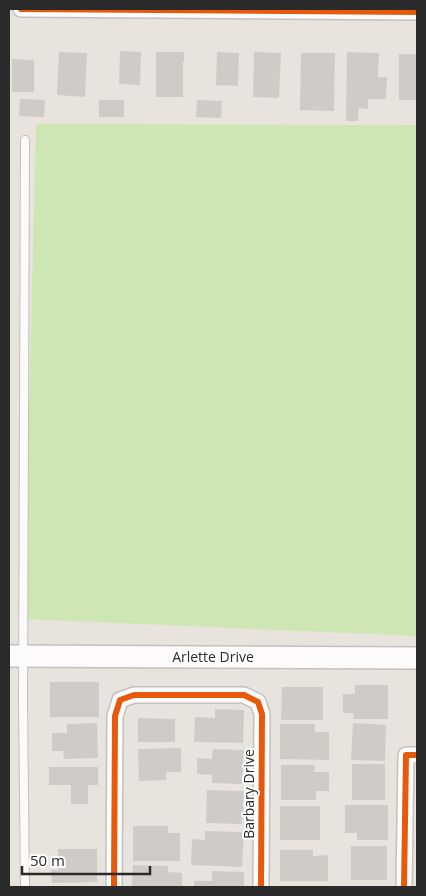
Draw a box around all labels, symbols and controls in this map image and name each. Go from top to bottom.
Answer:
street label: Arlette Drive [172,647,254,666]
street label: Barbary Drive [239,749,258,839]
scale bar [22,844,150,876]
text: 50 m [30,850,65,870]

